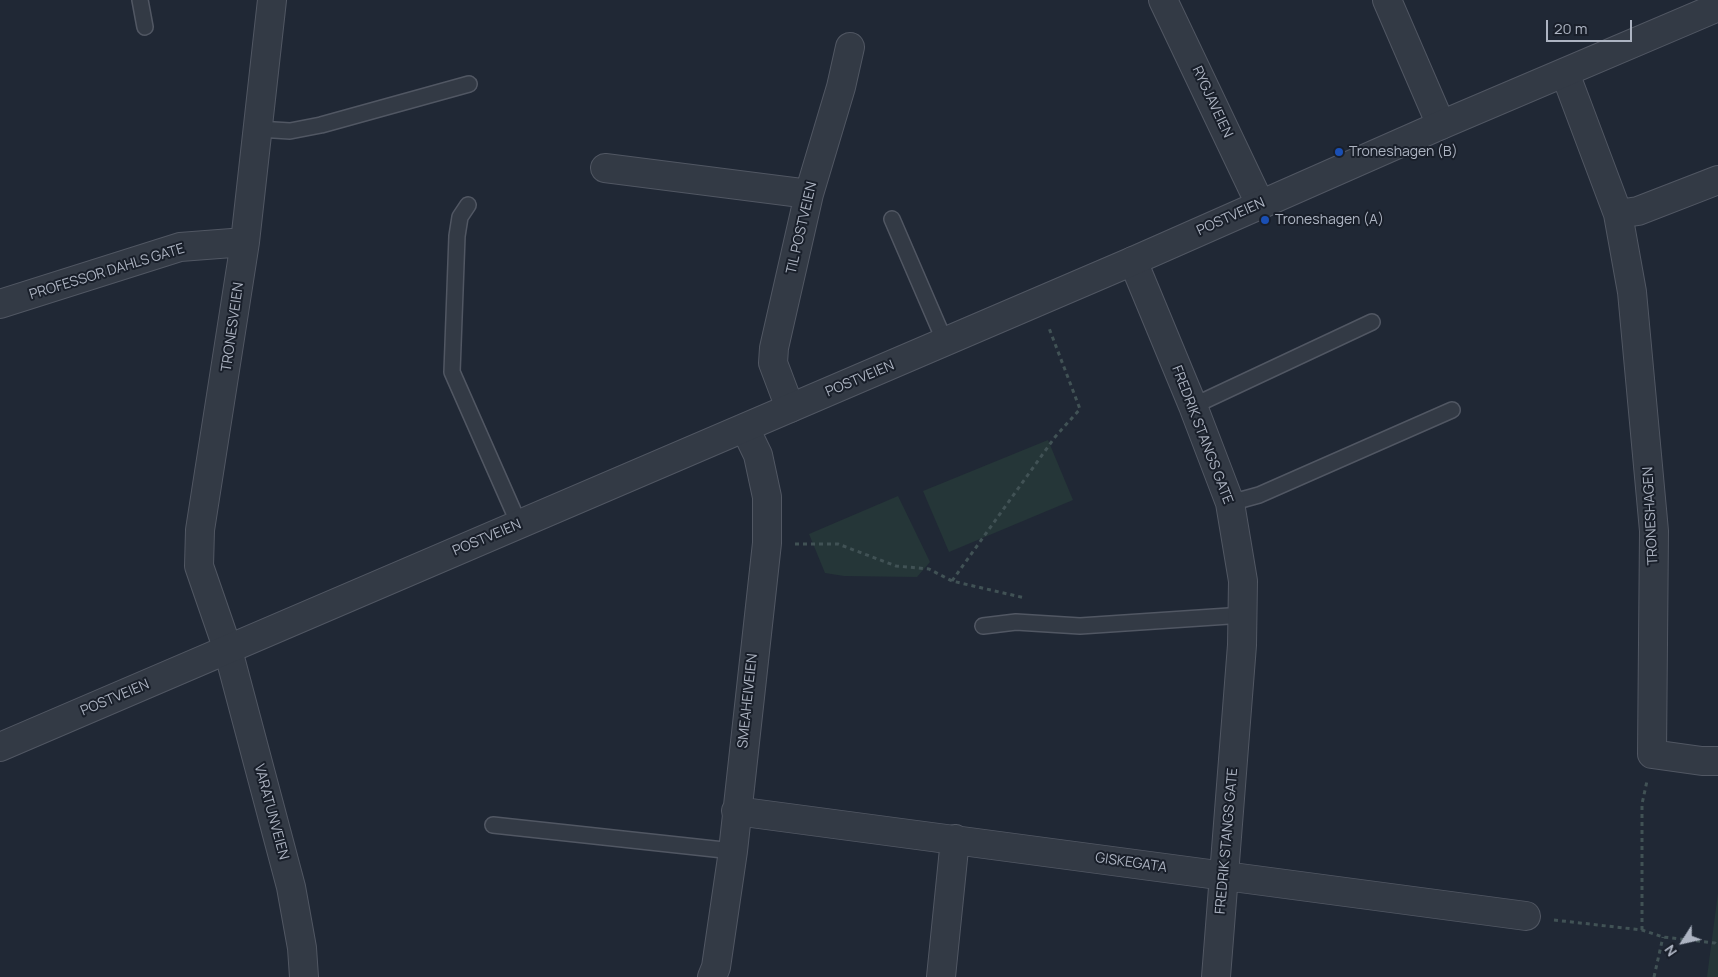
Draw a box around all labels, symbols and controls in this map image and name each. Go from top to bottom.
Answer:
scale bar [1548,10,1634,42]
text: 20 m [1554,18,1587,39]
street label: RYGJAVEIEN [1188,64,1236,140]
place label: Troneshagen (B) [1349,144,1458,160]
marker: Troneshagen (B) [1333,146,1345,158]
street label: TIL POSTVEIEN [783,180,821,276]
street label: POSTVEIEN [1194,195,1268,239]
place label: Troneshagen (A) [1275,212,1384,228]
marker: Troneshagen (A) [1259,214,1271,226]
street label: PROFESSOR DAHLS GATE [27,240,187,304]
street label: TRONESVEIEN [218,281,248,373]
street label: POSTVEIEN [823,357,897,401]
street label: FREDRIK STANGS GATE [1168,363,1236,507]
street label: TRONESHAGEN [1640,466,1662,566]
street label: POSTVEIEN [450,516,524,560]
street label: SMEAHEIVEIEN [735,653,761,749]
street label: POSTVEIEN [78,676,152,720]
street label: VARATUNVEIEN [250,762,292,862]
street label: FREDRIK STANGS GATE [1212,767,1242,915]
street label: GISKEGATA [1094,850,1168,876]
north arrow [1658,917,1708,967]
text: N [1660,941,1681,960]

